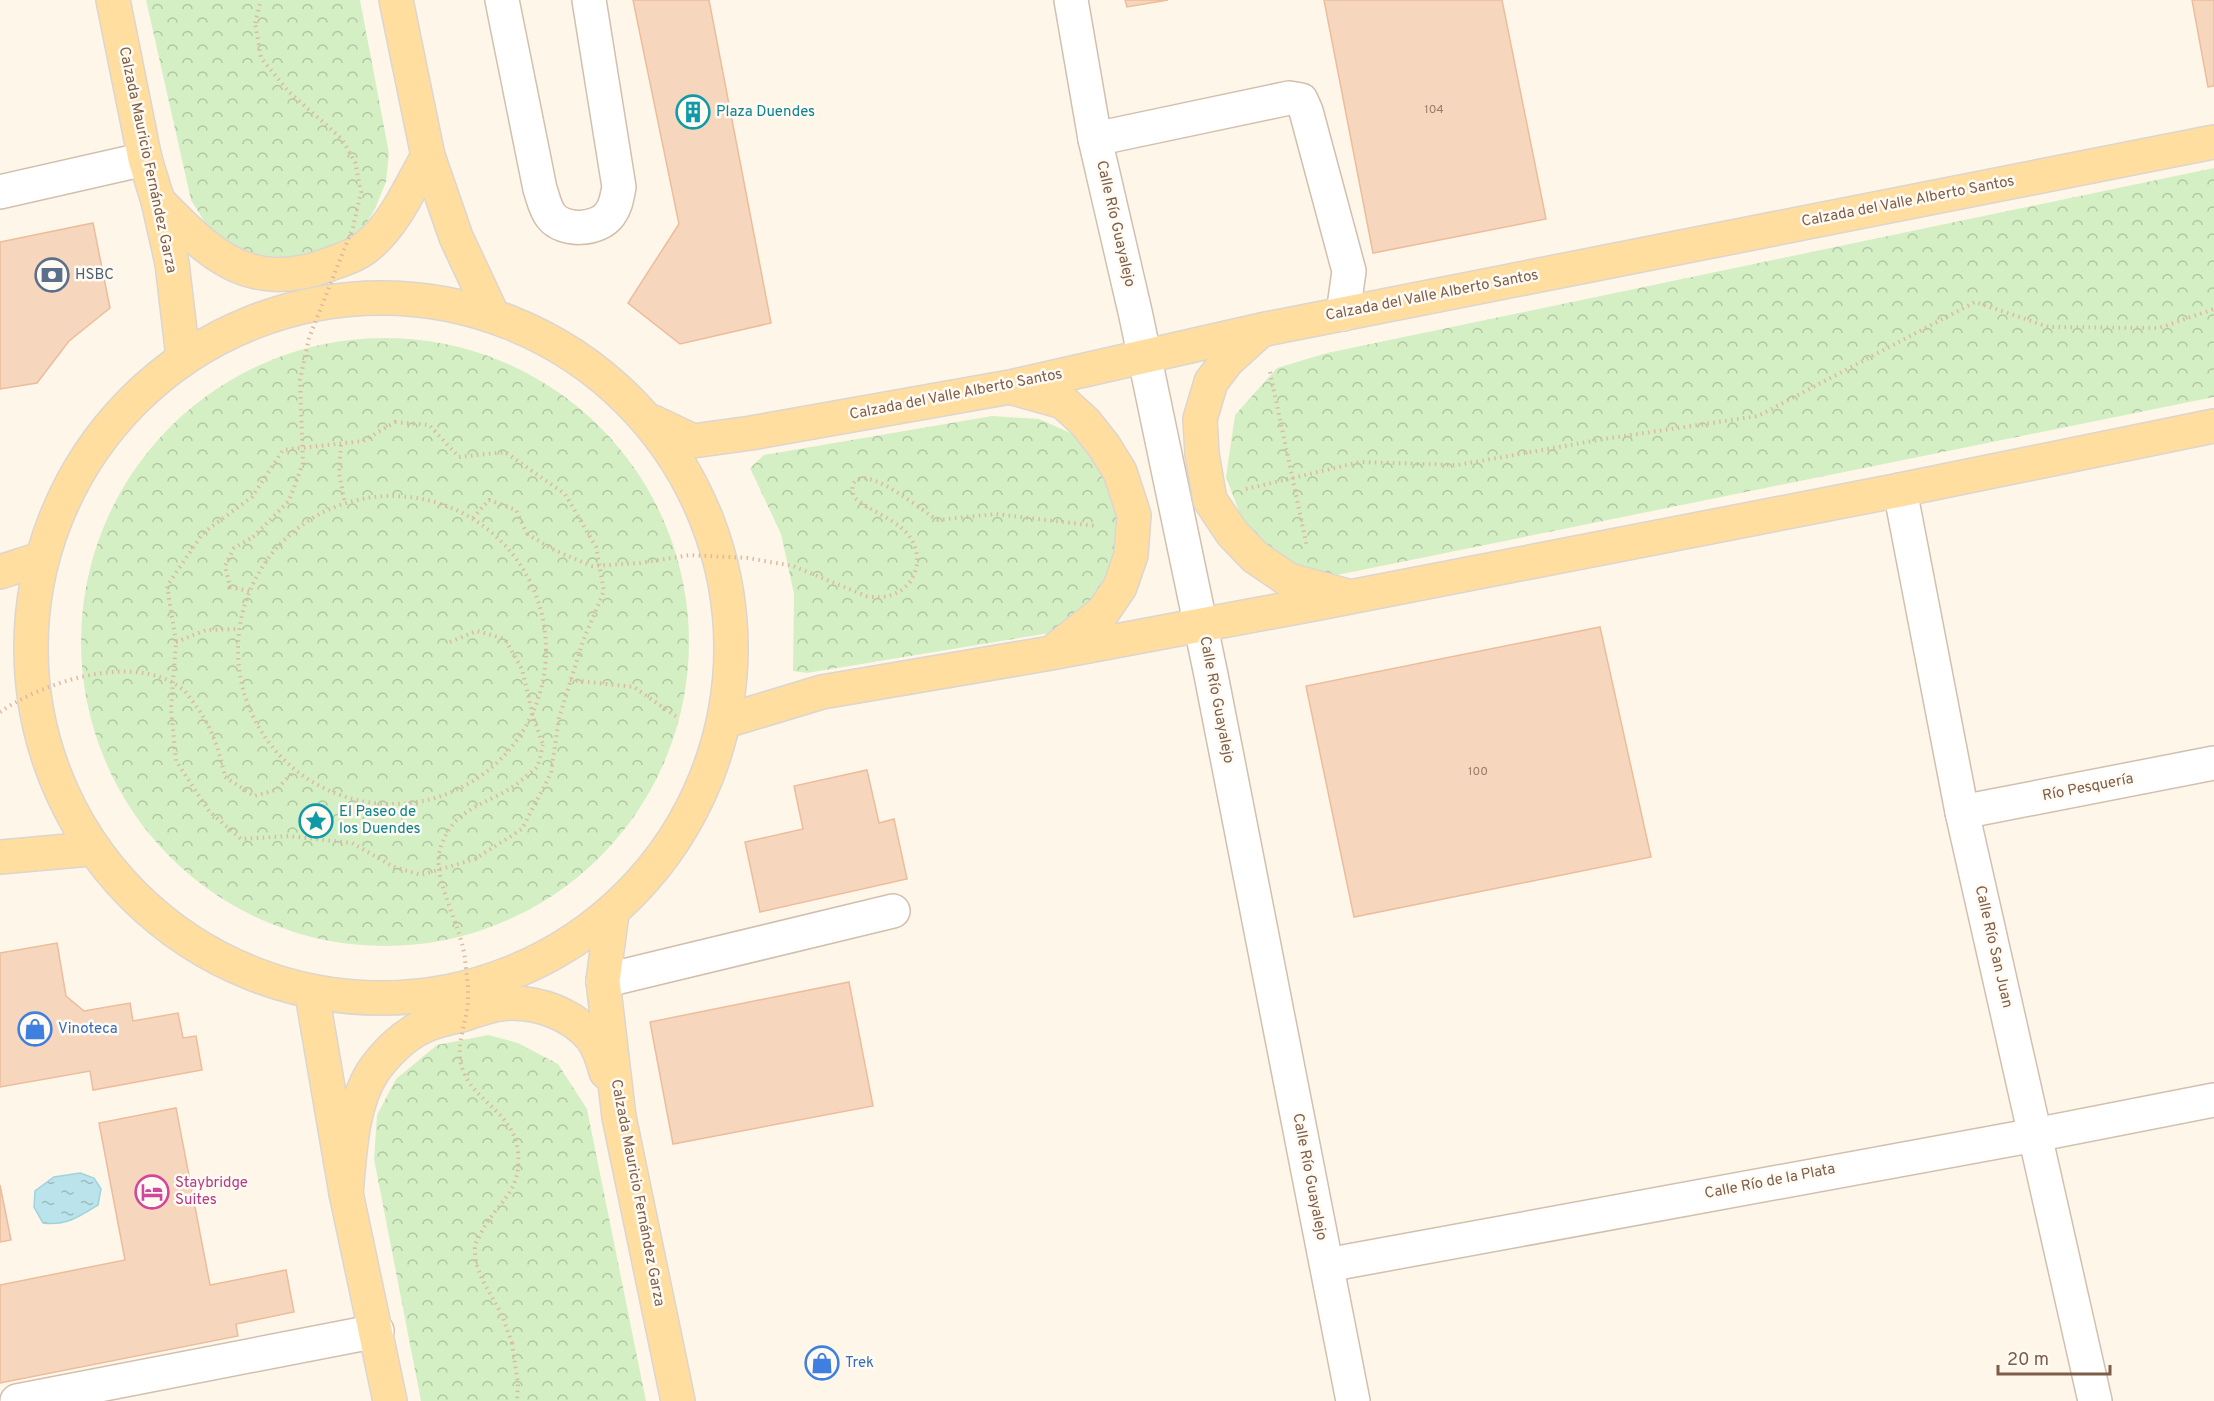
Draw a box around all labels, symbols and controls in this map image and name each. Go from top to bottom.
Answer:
street label: Calzada Mauricio Fernández Garza [114,45,180,275]
building icon: Plaza Duendes [675,94,711,130]
house number: 104 [1424,102,1444,118]
place label: Plaza Duendes [716,103,815,122]
street label: Calle Río Guayalejo [1091,159,1139,289]
street label: Calzada del Valle Alberto Santos [1800,172,2016,232]
bank icon: HSBC [34,257,70,293]
place label: HSBC [75,266,114,285]
street label: Calzada del Valle Alberto Santos [1324,266,1540,326]
street label: Calzada del Valle Alberto Santos [848,365,1064,425]
street label: Calle Río Guayalejo [1194,635,1238,765]
house number: 100 [1468,764,1488,780]
street label: Río Pesquería [2041,770,2135,806]
place icon: El Paseo de los Duendes [298,803,334,839]
place label: El Paseo de los Duendes [339,803,421,839]
street label: Calle Río San Juan [1970,884,2016,1010]
shop icon: Vinoteca [17,1011,53,1047]
place label: Vinoteca [58,1020,118,1039]
street label: Calzada Mauricio Fernández Garza [606,1078,668,1308]
street label: Calle Río Guayalejo [1287,1112,1331,1242]
street label: Calle Río de la Plata [1703,1160,1837,1204]
hotel icon: Staybridge Suites [134,1174,170,1210]
place label: Staybridge Suites [175,1174,248,1210]
scale bar [1998,1338,2110,1376]
shop icon: Trek [804,1345,840,1381]
text: 20 m [2007,1349,2049,1372]
place label: Trek [845,1354,874,1373]

